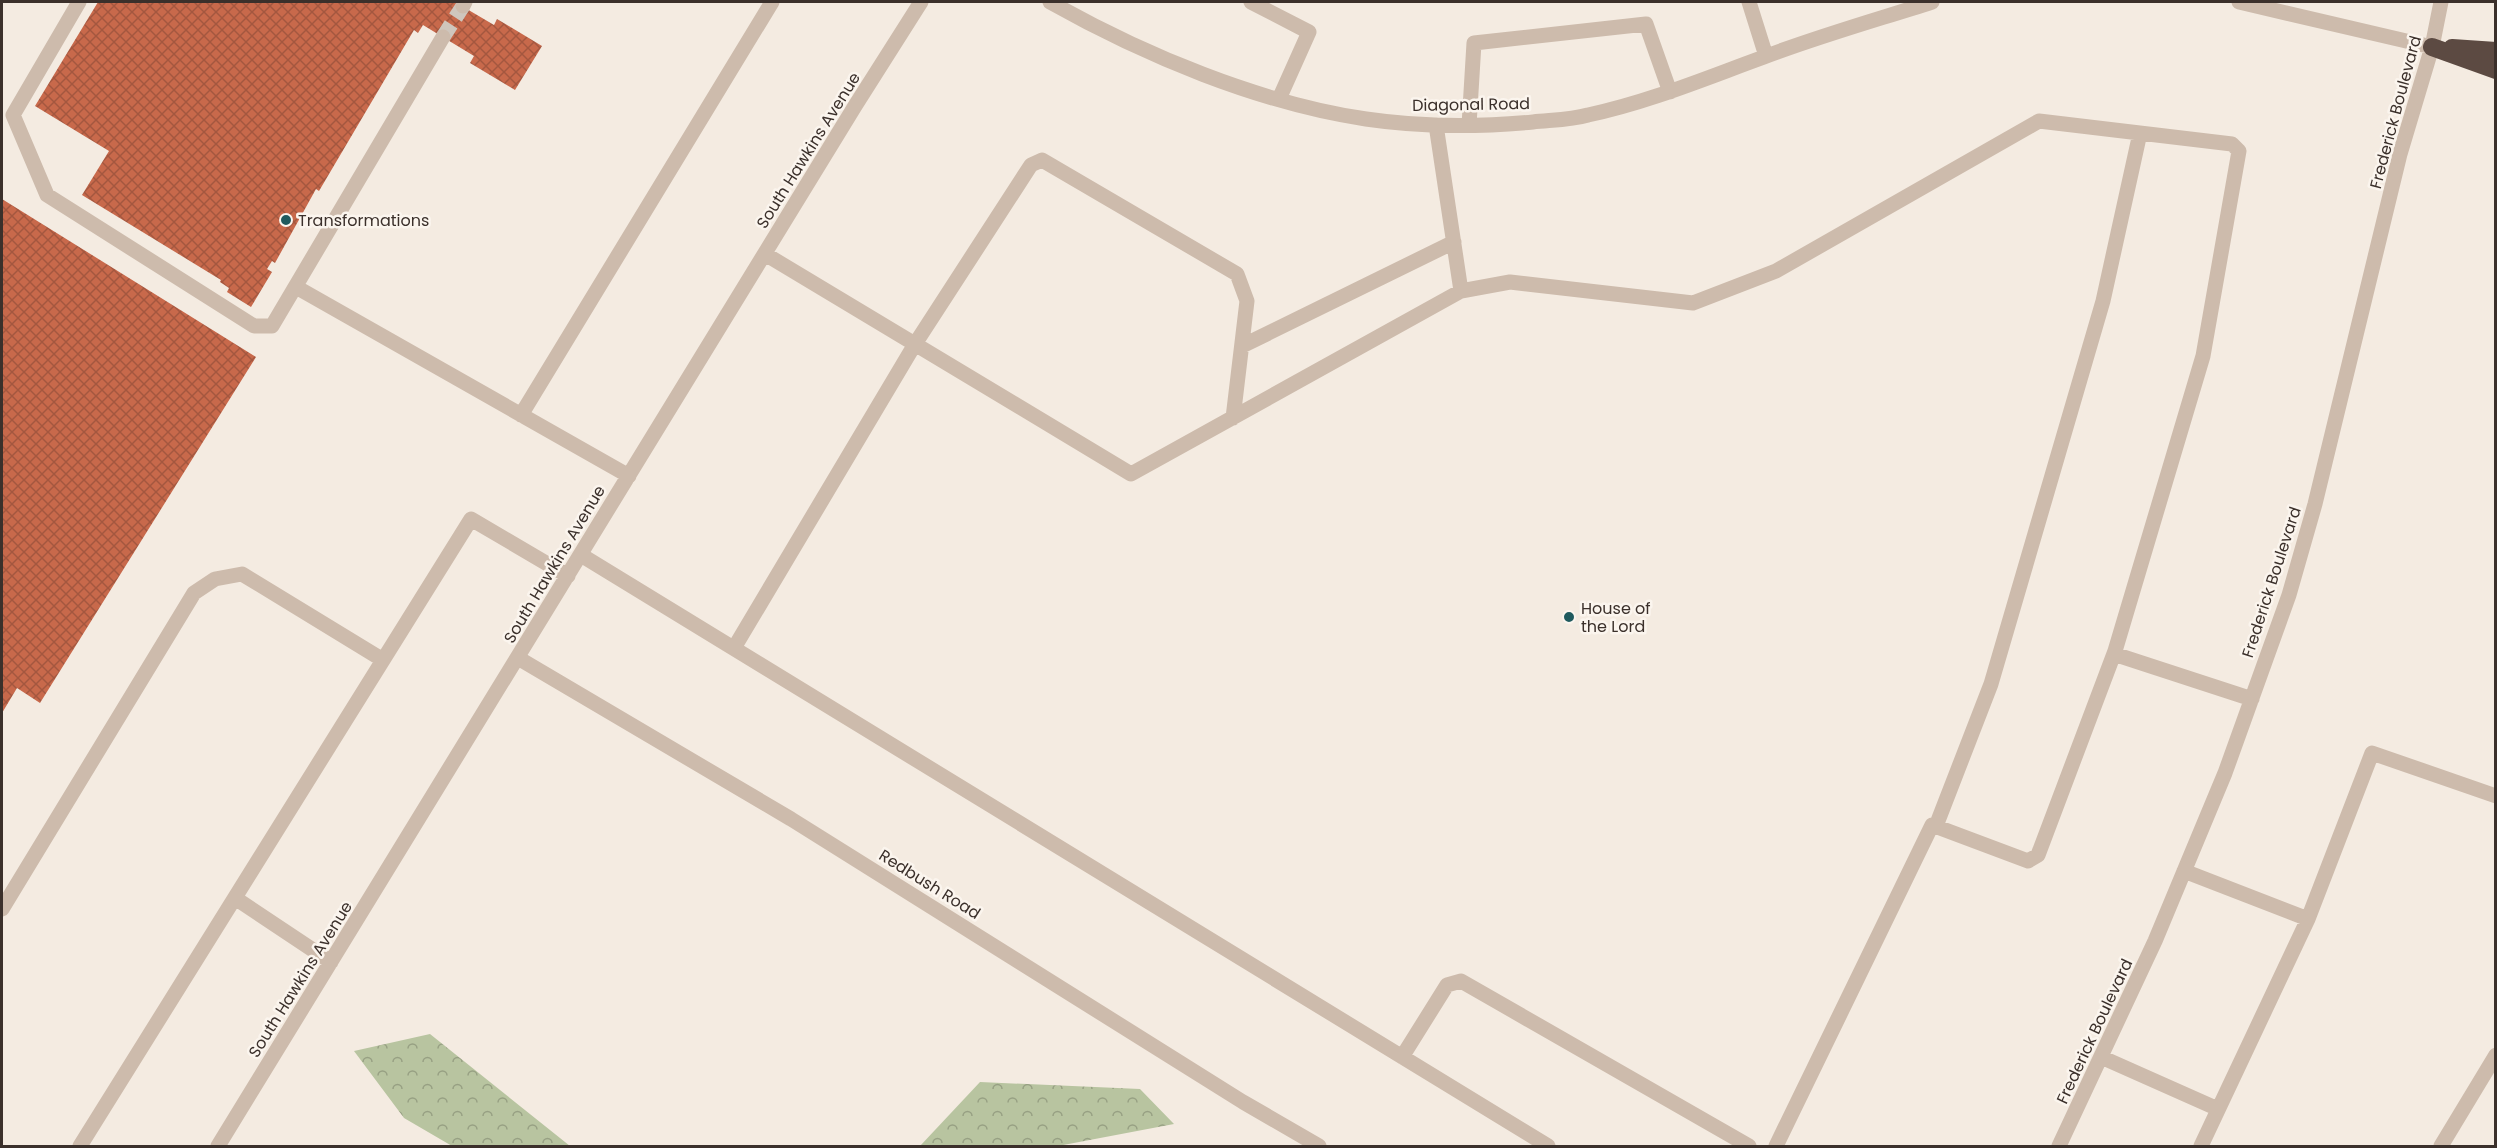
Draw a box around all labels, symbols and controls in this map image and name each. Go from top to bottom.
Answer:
street label: Frederick Boulevard [2364,33,2427,191]
street label: South Hawkins Avenue [751,68,866,233]
street label: Diagonal Road [1412,92,1530,117]
place label: Transformations [298,209,429,232]
marker: Transformations [279,213,293,227]
street label: South Hawkins Avenue [498,481,611,647]
street label: Frederick Boulevard [2236,504,2307,661]
place label: House of the Lord [1581,597,1651,638]
marker: House of the Lord [1562,610,1576,624]
street label: Redbush Road [874,844,985,925]
street label: South Hawkins Avenue [243,897,358,1062]
street label: Frederick Boulevard [2051,955,2138,1107]

